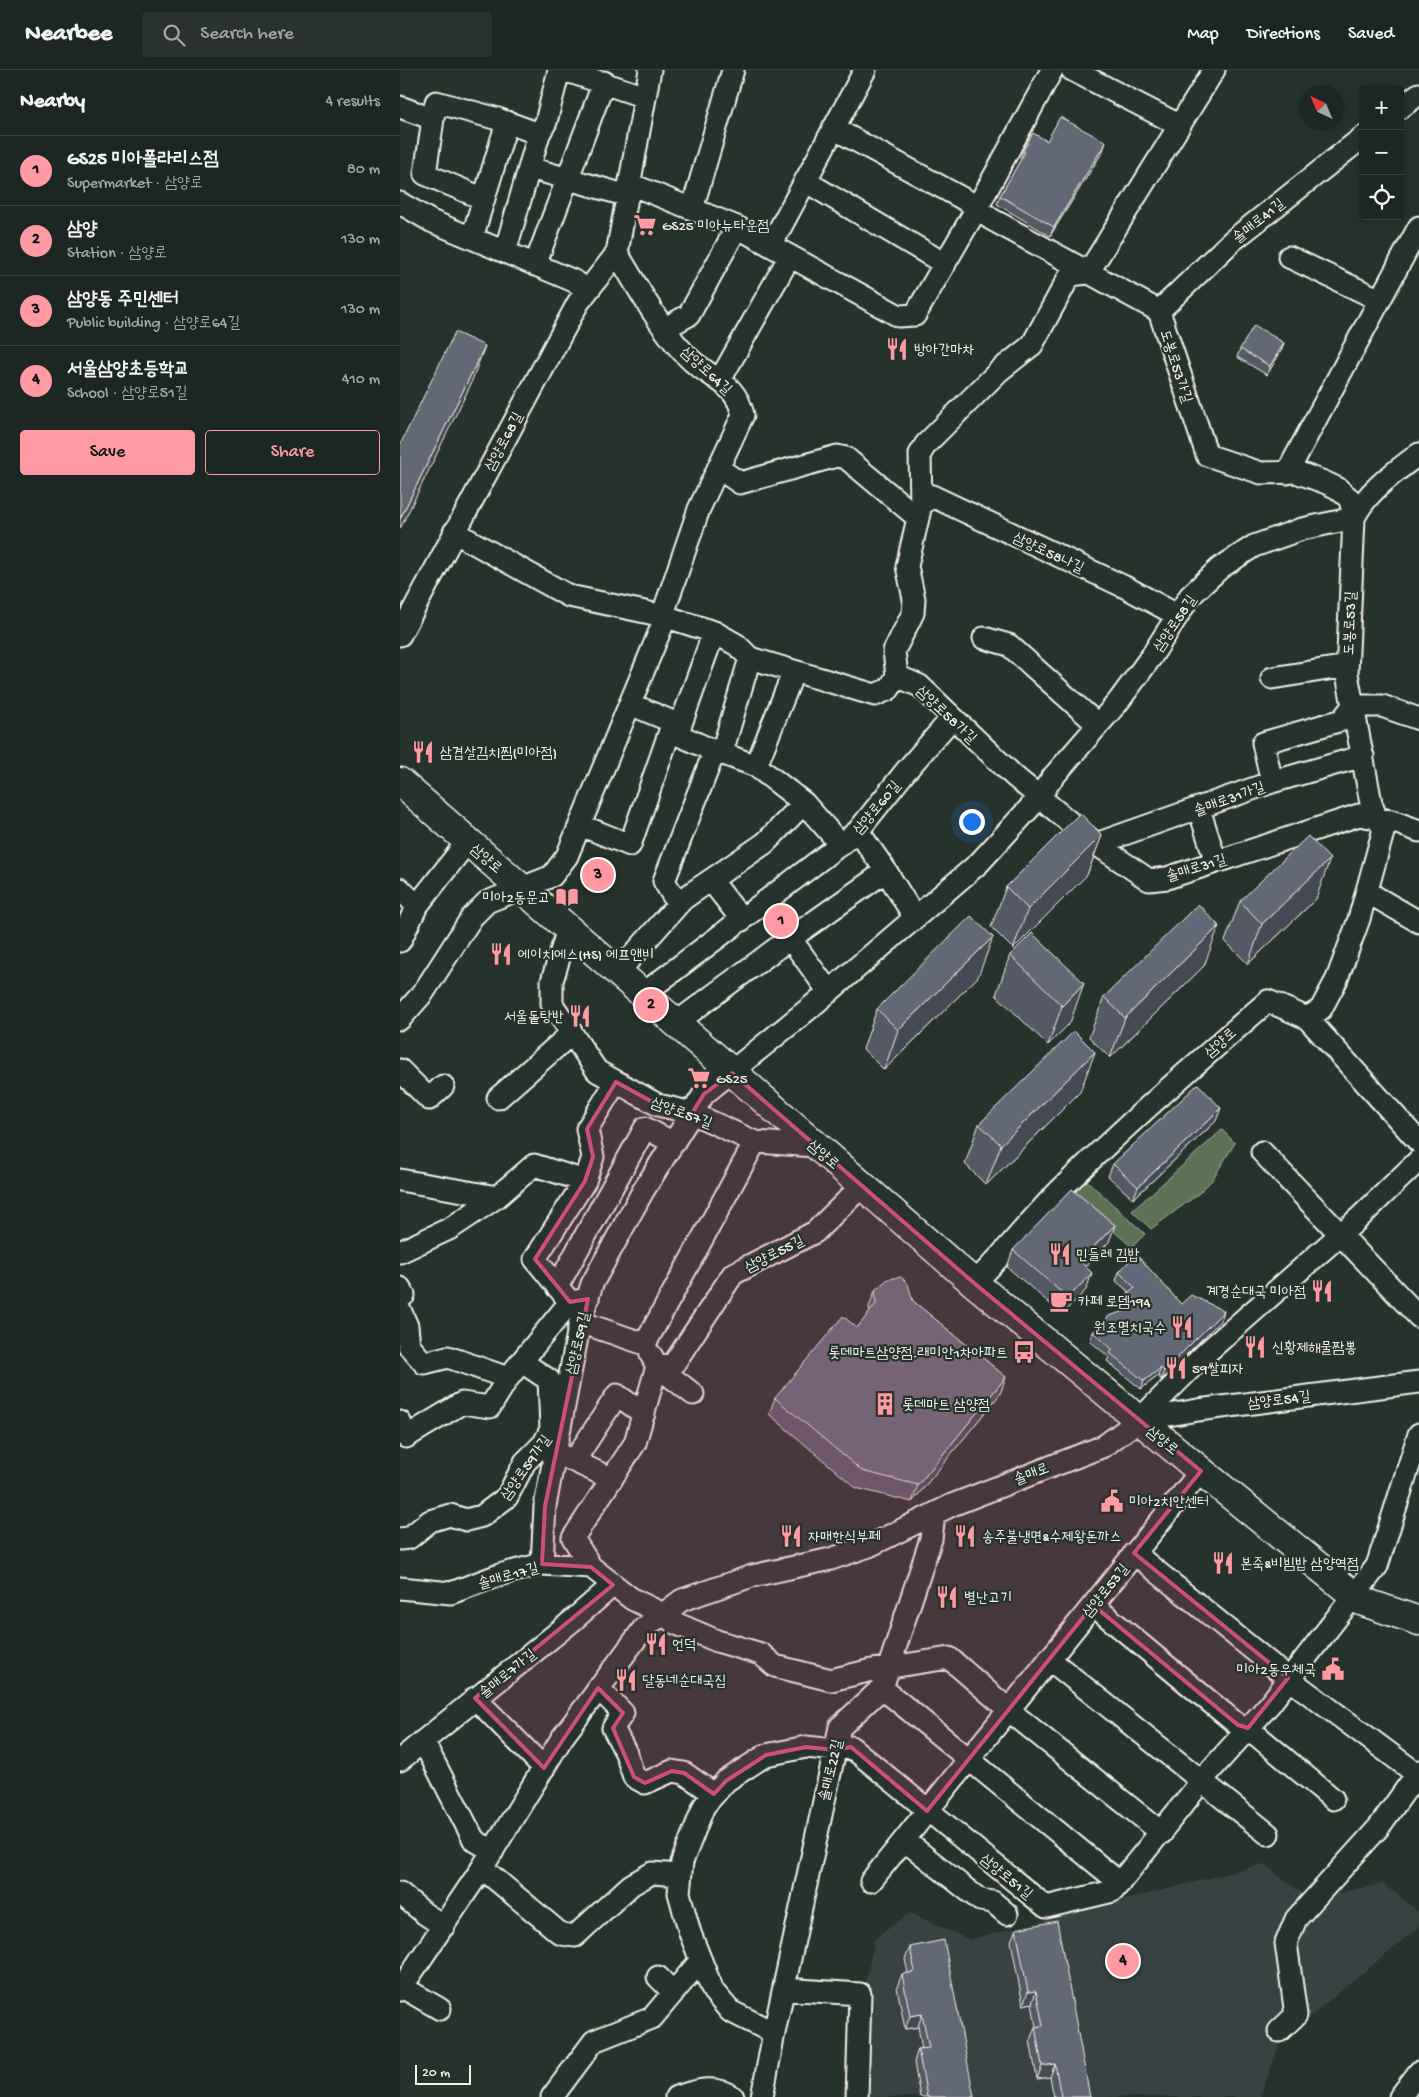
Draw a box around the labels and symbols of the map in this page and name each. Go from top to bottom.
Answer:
north arrow [1299,85,1344,130]
street label: 솔매로41길 [1230,195,1289,248]
supermarket icon: GS25 미아뉴타운점 [632,212,658,238]
place label: GS25 미아뉴타운점 [662,218,770,236]
street label: 도봉로53가길 [1155,328,1195,406]
restaurant icon: 방아간마차 [884,336,910,362]
place label: 방아간마차 [914,342,974,360]
street label: 삼양로64길 [676,344,735,399]
street label: 삼양로68길 [482,409,528,474]
street label: 삼양로58나길 [1010,529,1087,578]
street label: 도봉로53길 [1341,591,1361,655]
street label: 삼양로58길 [1150,592,1201,656]
street label: 삼양로58가길 [912,683,980,748]
restaurant icon: 삼겹살김치찜(미아점) [410,739,436,765]
place label: 삼겹살김치찜(미아점) [440,745,557,763]
street label: 삼양로60길 [850,778,905,839]
street label: 솔매로31가길 [1192,779,1268,821]
your location [959,809,985,835]
street label: 삼양로 [466,841,505,878]
street label: 솔매로31길 [1164,851,1229,887]
pin: 3 [582,856,614,894]
library icon: 미아2동문고 [554,884,580,910]
place label: 미아2동문고 [482,890,550,908]
pin: 1 [765,902,797,940]
restaurant icon: 에이치에스(HS) 에프앤비 [488,941,514,967]
place label: 에이치에스(HS) 에프앤비 [518,947,654,965]
pin: 2 [635,986,667,1024]
restaurant icon: 서울돝탕반 [567,1003,593,1029]
place label: 서울돝탕반 [504,1009,564,1027]
street label: 삼양로 [1202,1025,1241,1062]
supermarket icon: GS25 [686,1065,712,1091]
place label: GS25 [716,1071,748,1089]
street label: 삼양로57길 [648,1094,714,1133]
street label: 삼양로 [803,1137,842,1174]
street label: 삼양로55길 [742,1232,808,1277]
restaurant icon: 민들레 김밥 [1047,1241,1073,1267]
place label: 민들레 김밥 [1076,1247,1140,1265]
restaurant icon: 계경순대국 미아점 [1309,1278,1335,1304]
place label: 계경순대국 미아점 [1206,1284,1306,1302]
cafe icon: 카페 로뎀194 [1048,1288,1074,1314]
place label: 카페 로뎀194 [1078,1294,1151,1312]
street label: 삼양로59길 [563,1310,595,1377]
restaurant icon: 원조멸치국수 [1169,1314,1195,1340]
place label: 원조멸치국수 [1094,1320,1166,1338]
restaurant icon: 신황제해물짬뽕 [1242,1334,1268,1360]
bus stop icon: 롯데마트삼양점.래미안1차아파트 [1011,1339,1037,1365]
place label: 신황제해물짬뽕 [1272,1340,1357,1358]
place label: 롯데마트삼양점.래미안1차아파트 [828,1345,1008,1363]
restaurant icon: 59쌀피자 [1163,1355,1189,1381]
place label: 59쌀피자 [1192,1361,1244,1379]
street label: 삼양로54길 [1247,1388,1312,1414]
building icon: 롯데마트 삼양점 [872,1391,898,1417]
place label: 롯데마트 삼양점 [902,1397,990,1415]
street label: 삼양로 [1142,1423,1181,1460]
street label: 삼양로59가길 [498,1432,556,1504]
street label: 솔매로 [1012,1460,1052,1490]
public building icon: 미아2치안센터 [1099,1488,1125,1514]
place label: 미아2치안센터 [1129,1494,1209,1512]
restaurant icon: 자매한식부페 [778,1523,804,1549]
restaurant icon: 송주불냉면&수제왕돈까스 [952,1523,978,1549]
place label: 자매한식부페 [808,1529,880,1547]
place label: 송주불냉면&수제왕돈까스 [982,1529,1122,1547]
restaurant icon: 본죽&비빔밥 삼양역점 [1210,1550,1236,1576]
place label: 본죽&비빔밥 삼양역점 [1240,1556,1359,1574]
street label: 솔매로17길 [476,1560,541,1594]
street label: 삼양로53길 [1079,1561,1134,1622]
restaurant icon: 별난고기 [934,1584,960,1610]
place label: 별난고기 [964,1590,1012,1608]
restaurant icon: 언덕 [643,1631,669,1657]
place label: 언덕 [672,1637,696,1655]
street label: 솔매로7가길 [476,1646,540,1703]
public building icon: 미아2동우체국 [1320,1656,1346,1682]
place label: 미아2동우체국 [1236,1662,1316,1680]
restaurant icon: 달동네순대국집 [613,1667,639,1693]
place label: 달동네순대국집 [642,1673,727,1691]
street label: 솔매로22길 [816,1738,848,1803]
street label: 삼양로51길 [976,1851,1036,1904]
pin: 4 [1107,1942,1139,1980]
scale bar [415,2062,471,2085]

